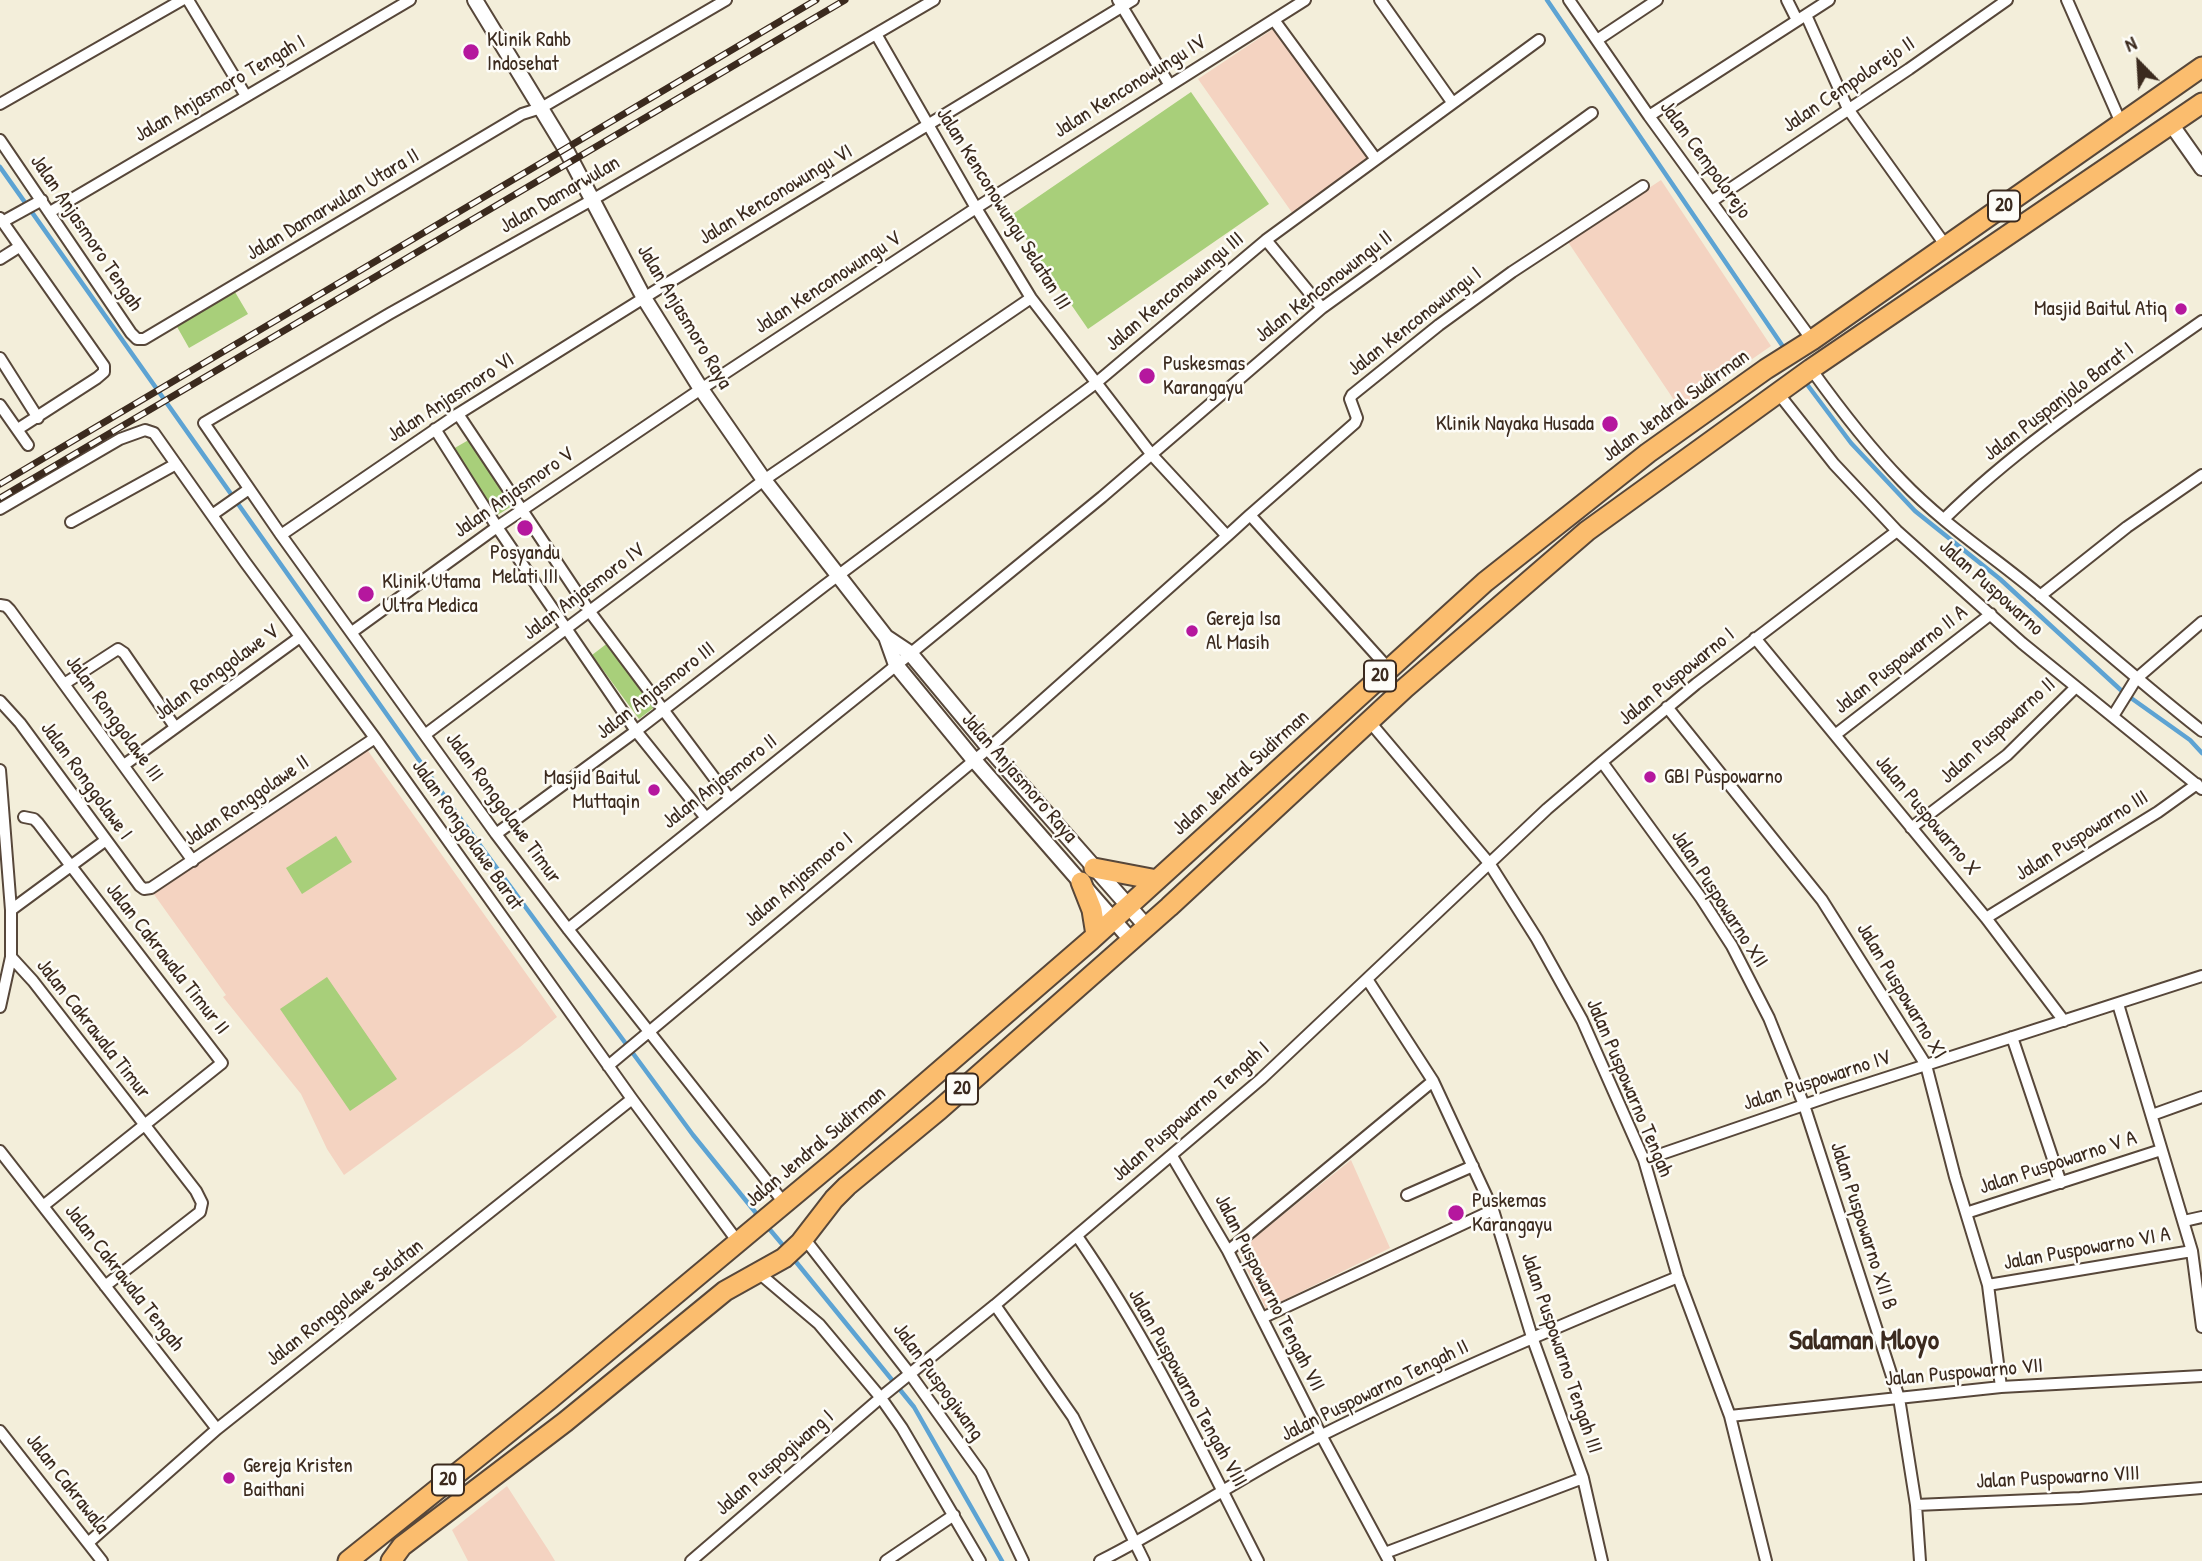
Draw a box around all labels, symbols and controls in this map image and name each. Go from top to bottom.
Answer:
place label: Klinik Rahb Indosehat [487,27,571,77]
north arrow [2104,28,2174,98]
street label: Jalan Anjasmoro Tengah I [130,30,310,148]
street label: Jalan Kenconowungu IV [1049,30,1211,144]
text: N [2121,30,2140,58]
street label: Jalan Cempolorejo II [1778,31,1920,139]
marker: Klinik Rahb Indosehat [461,42,481,62]
street label: Jalan Cempolorejo [1654,96,1756,224]
street label: Jalan Kenconowungu Selatan III [930,103,1076,315]
street label: Jalan Kenconowungu VI [695,139,857,251]
street label: Jalan Damarwulan Utara II [242,143,424,267]
street label: Jalan Anjasmoro Tengah [24,150,148,316]
street label: Jalan Damarwulan [496,150,624,240]
road number: 20 [1988,190,2020,222]
street label: Jalan Kenconowungu II [1250,225,1398,349]
street label: Jalan Kenconowungu V [750,226,906,340]
street label: Jalan Kenconowungu III [1101,227,1249,357]
street label: Jalan Anjasmoro Raya [631,240,737,394]
street label: Jalan Kenconowungu I [1343,262,1487,382]
place label: Masjid Baitul Atiq [2034,296,2167,322]
marker: Masjid Baitul Atiq [2173,301,2189,317]
street label: Jalan Puspanjolo Barat I [1979,337,2139,467]
street label: Jalan Jendral Sudirman [1598,344,1754,468]
street label: Jalan Anjasmoro VI [383,348,519,448]
place label: Puskesmas Karangayu [1163,351,1245,401]
marker: Puskesmas Karangayu [1137,366,1157,386]
place label: Klinik Nayaka Husada [1436,411,1594,437]
marker: Klinik Nayaka Husada [1600,414,1620,434]
street label: Jalan Anjasmoro V [449,442,579,544]
marker: Posyandu Melati III [515,518,535,538]
street label: Jalan Puspowarno [1933,534,2049,642]
street label: Jalan Anjasmoro IV [518,538,650,646]
place label: Posyandu Melati III [490,540,560,590]
place label: Klinik Utama Ultra Medica [382,569,481,619]
marker: Klinik Utama Ultra Medica [356,584,376,604]
street label: Jalan Puspowarno II A [1829,600,1973,720]
place label: Gereja Isa Al Masih [1206,606,1280,656]
street label: Jalan Ronggolawe V [150,620,284,726]
marker: Gereja Isa Al Masih [1184,623,1200,639]
street label: Jalan Puspowarno I [1614,623,1740,731]
street label: Jalan Anjasmoro III [591,637,721,745]
street label: Jalan Ronggolawe III [60,651,168,787]
road number: 20 [1364,660,1396,692]
street label: Jalan Puspowarno II [1935,672,2061,790]
street label: Jalan Jendral Sudirman [1167,705,1315,841]
street label: Jalan Anjasmoro Raya [956,708,1082,848]
street label: Jalan Ronggolawe I [35,717,137,845]
street label: Jalan Ronggolawe Timur [440,727,566,889]
street label: Jalan Anjasmoro II [657,729,783,835]
street label: Jalan Ronggolawe II [180,750,314,852]
street label: Jalan Puspowarno X [1869,751,1985,881]
street label: Jalan Ronggolawe Barat [406,755,528,915]
place label: GBI Puspowarno [1664,764,1783,790]
place label: Masjid Baitul Muttaqin [544,765,640,815]
marker: GBI Puspowarno [1642,769,1658,785]
marker: Masjid Baitul Muttaqin [646,782,662,798]
street label: Jalan Puspowarno III [2011,785,2153,887]
street label: Jalan Puspowarno XII [1665,825,1773,973]
street label: Jalan Anjasmoro I [740,827,858,933]
street label: Jalan Cakrawala Timur II [100,878,234,1040]
street label: Jalan Puspowarno XI [1850,918,1952,1064]
street label: Jalan Cakrawala Timur [30,954,156,1104]
street label: Jalan Puspowarno Tengah [1580,995,1678,1181]
street label: Jalan Puspowarno Tengah I [1107,1037,1275,1187]
street label: Jalan Puspowarno IV [1740,1045,1894,1117]
road number: 20 [946,1074,978,1105]
street label: Jalan Jendral Sudirman [741,1081,891,1213]
street label: Jalan Puspowarno V A [1976,1126,2140,1200]
street label: Jalan Puspowarno XII B [1824,1139,1902,1313]
place label: Puskemas Karangayu [1472,1188,1552,1238]
street label: Jalan Puspowarno Tengah VII [1208,1190,1330,1396]
street label: Jalan Cakrawala Tengah [59,1199,189,1357]
marker: Puskemas Karangayu [1446,1203,1466,1223]
street label: Jalan Puspowarno VI A [2002,1222,2172,1276]
street label: Jalan Ronggolawe Selatan [261,1234,429,1372]
street label: Jalan Puspowarno Tengah III [1515,1249,1607,1457]
street label: Jalan Puspowarno Tengah VIII [1122,1285,1252,1491]
street label: Jalan Puspogiwang [887,1318,989,1446]
district label: Salaman Mloyo [1789,1325,1939,1359]
street label: Jalan Puspowarno Tengah II [1277,1335,1473,1447]
street label: Jalan Puspowarno VII [1884,1354,2044,1392]
street label: Jalan Puspogiwang I [711,1405,839,1521]
street label: Jalan Cakrawala [20,1429,114,1539]
place label: Gereja Kristen Baithani [243,1453,353,1503]
street label: Jalan Puspowarno VIII [1976,1461,2140,1495]
road number: 20 [432,1464,464,1496]
marker: Gereja Kristen Baithani [221,1470,237,1486]

